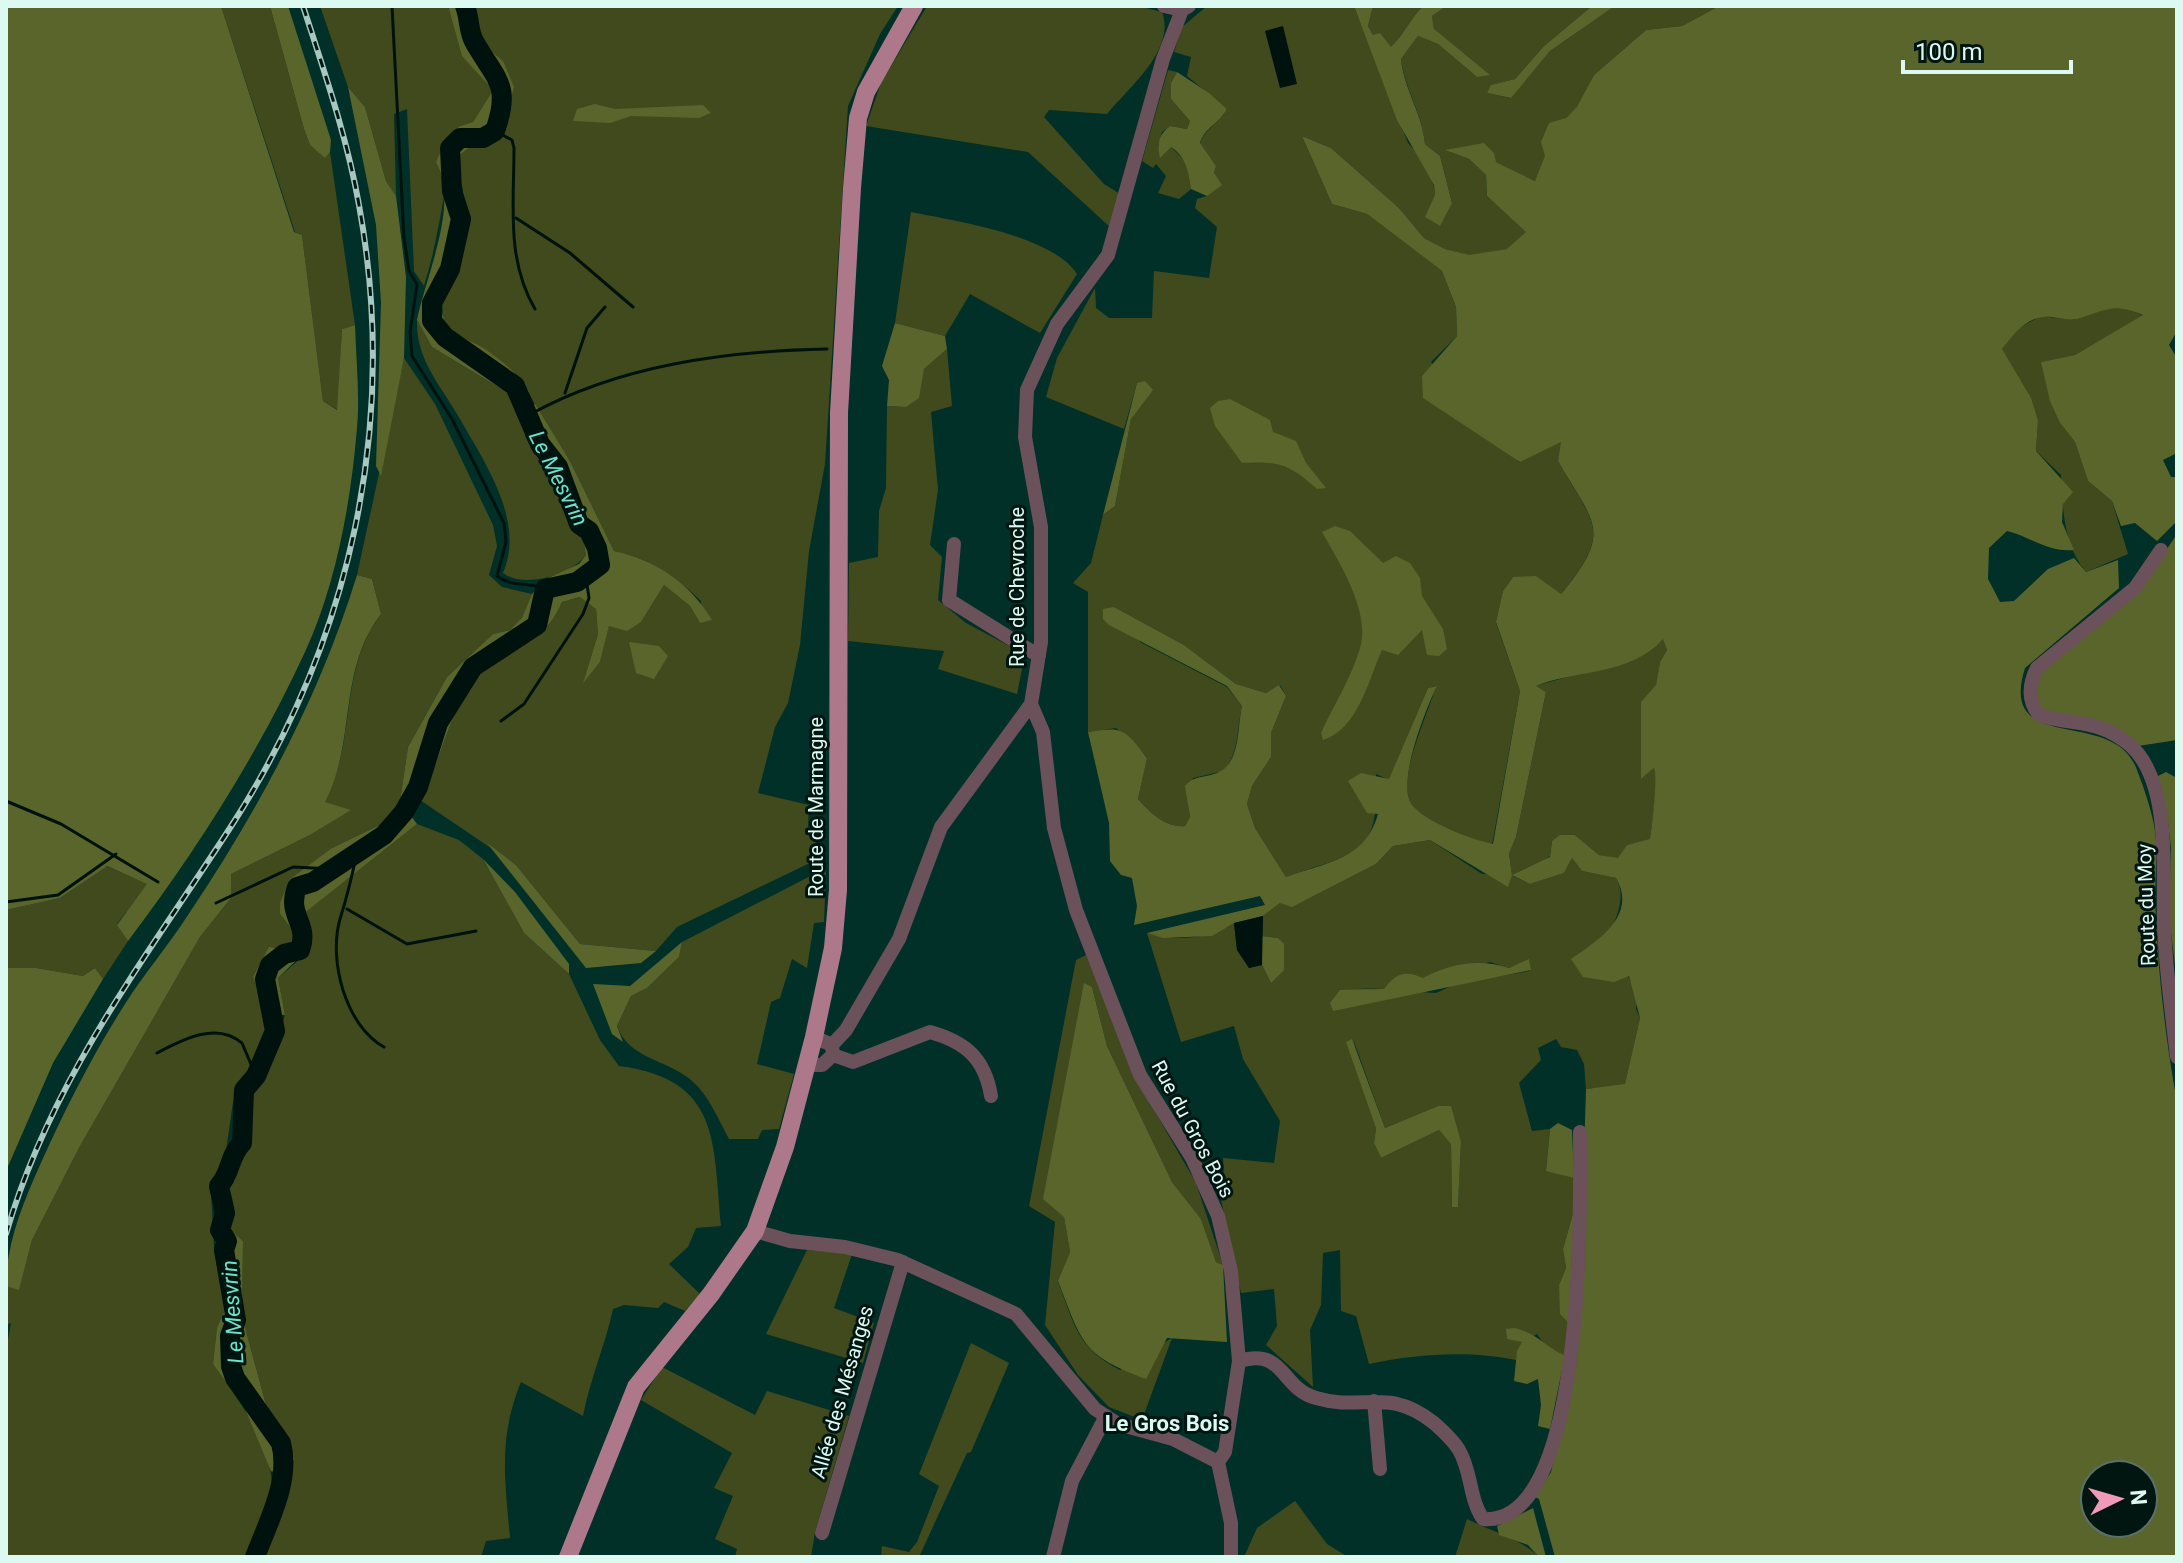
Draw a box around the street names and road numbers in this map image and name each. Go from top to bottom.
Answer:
street label: Rue de Chevroche [1005,507,1029,667]
street label: Route de Marmagne [804,717,828,897]
street label: Route du Moy [2132,843,2160,967]
street label: Rue du Gros Bois [1147,1056,1239,1202]
street label: Allée des Mésanges [806,1303,878,1481]

